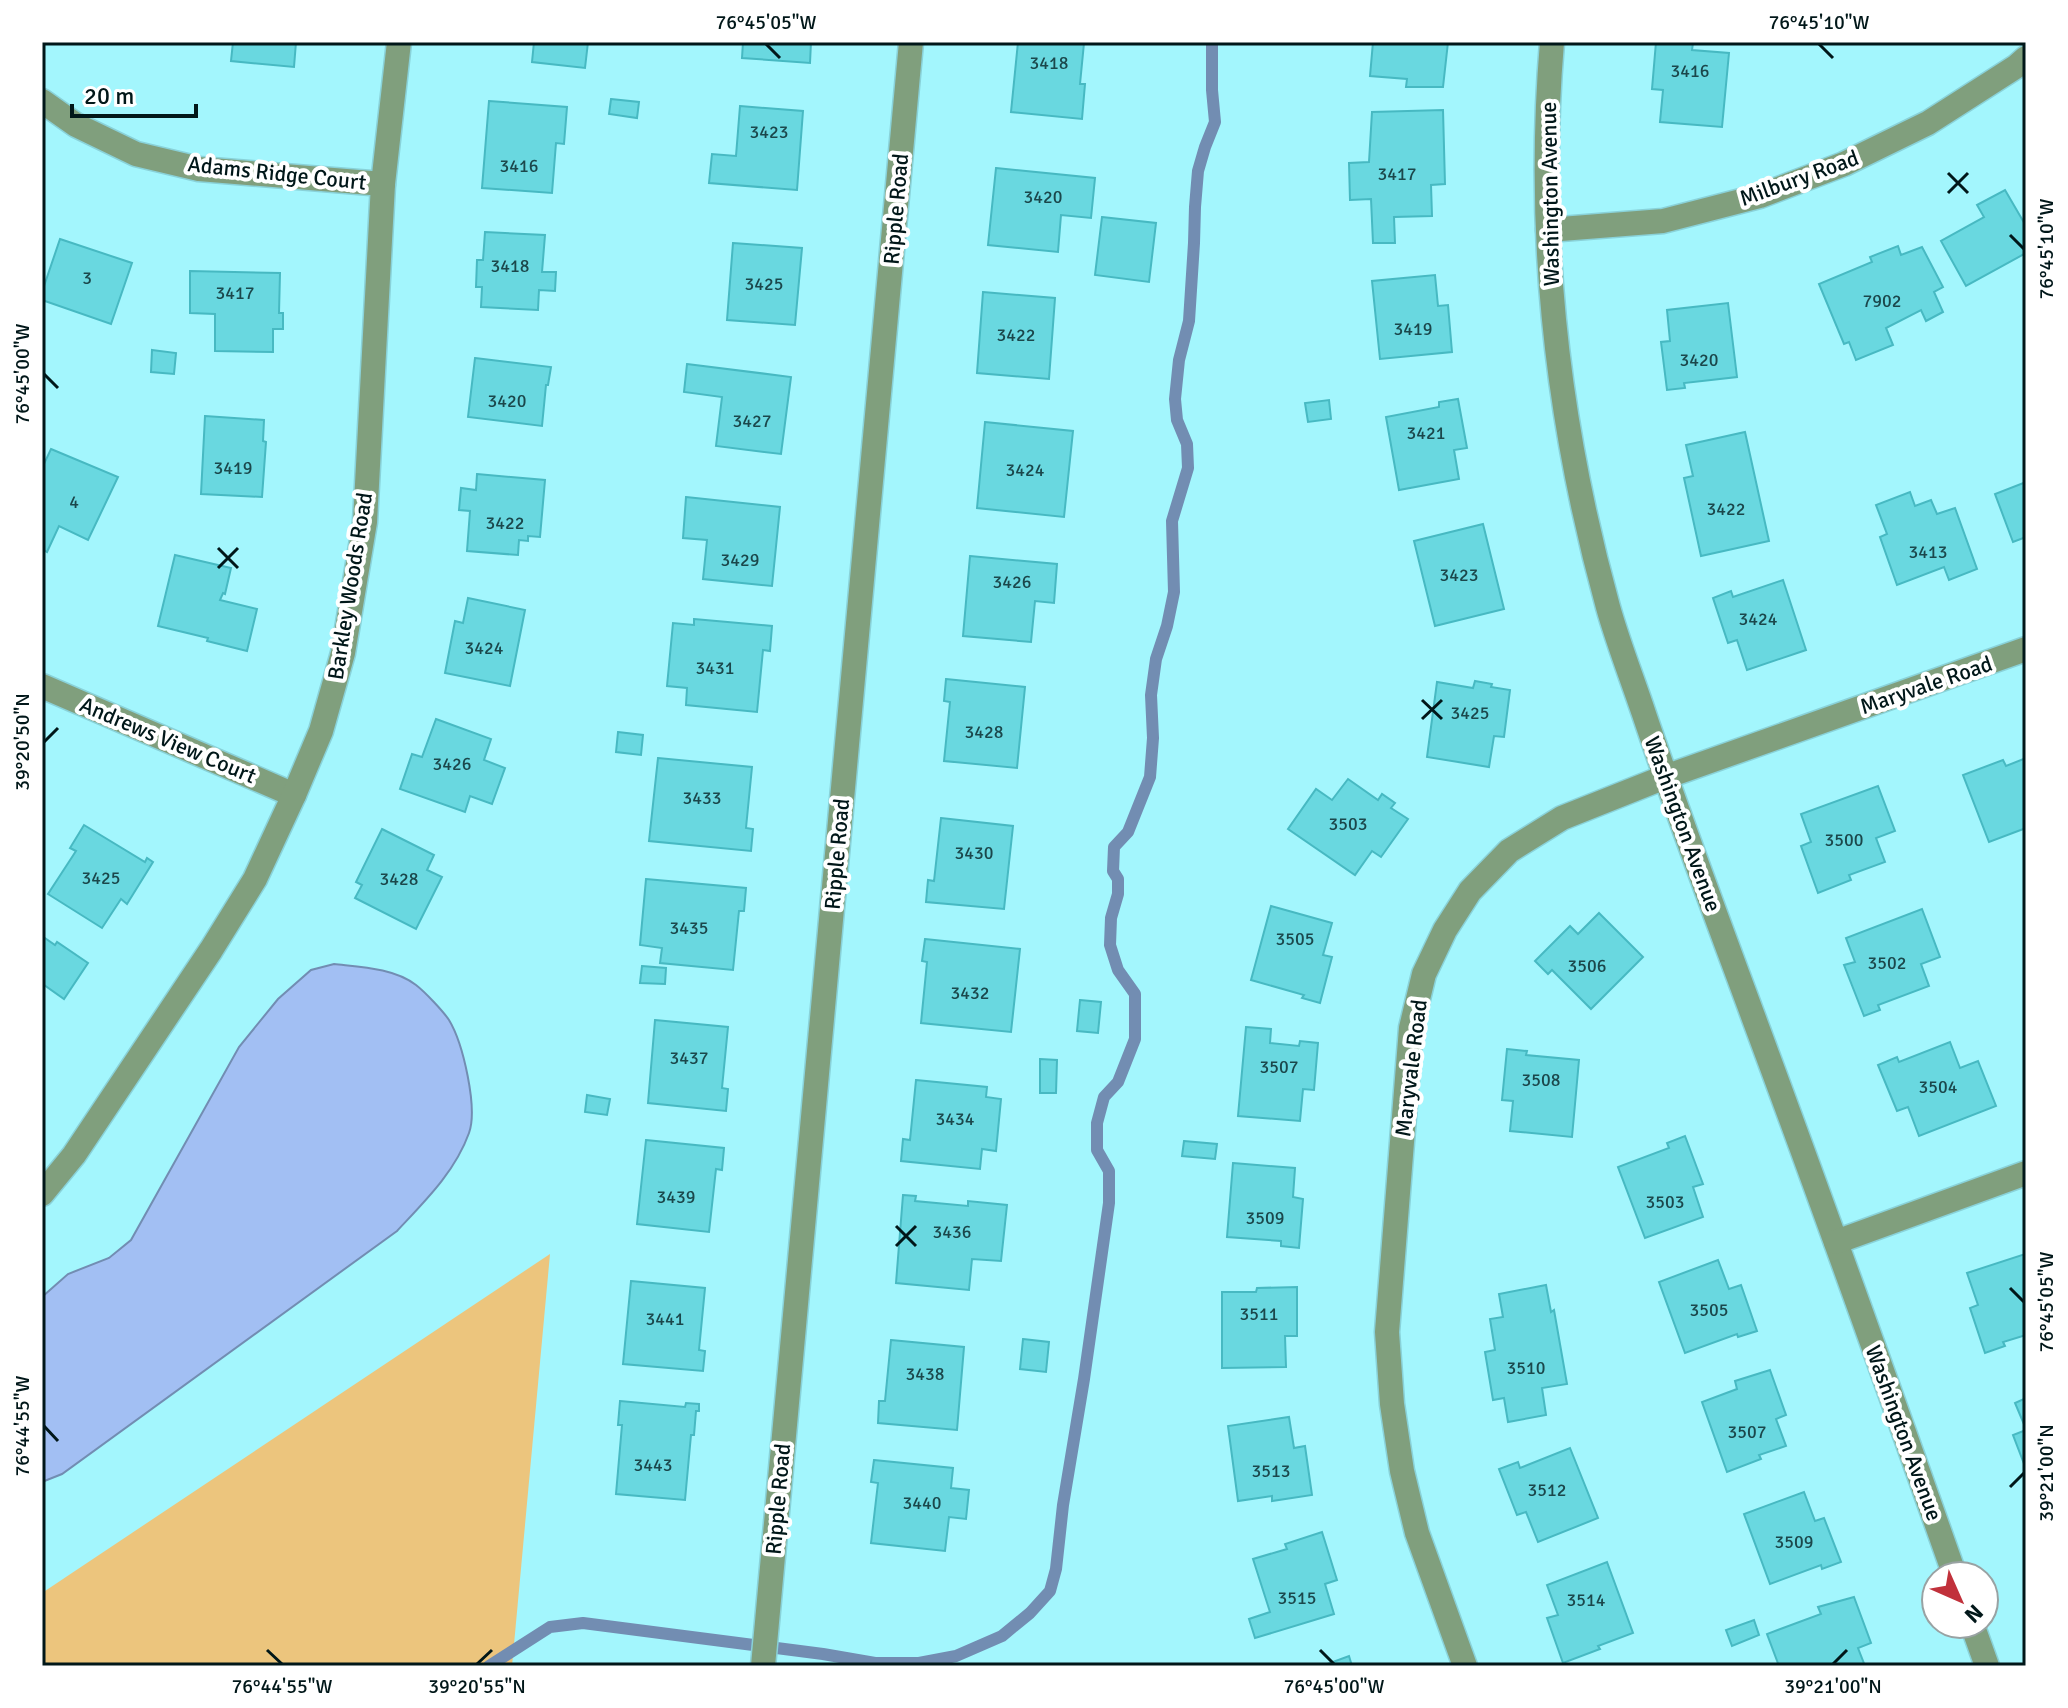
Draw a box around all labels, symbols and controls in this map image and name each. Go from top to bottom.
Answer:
text: 76°45'05"W [715,10,817,35]
text: 76°45'10"W [1768,10,1870,35]
house number: 3418 [1030,52,1068,74]
house number: 3416 [1671,60,1709,82]
scale bar [72,68,196,118]
text: 20 m [84,81,134,111]
street label: Washington Avenue [1535,101,1565,287]
house number: 3423 [750,121,788,143]
street label: Milbury Road [1736,144,1862,212]
street label: Adams Ridge Court [186,150,368,196]
street label: Ripple Road [878,152,914,266]
house number: 3416 [500,155,538,177]
house number: 3417 [1378,163,1416,185]
house number: 3420 [1024,186,1062,208]
text: 76°45'10"W [2034,198,2059,300]
house number: 3418 [491,255,529,277]
house number: 3 [82,267,92,289]
house number: 3425 [745,273,783,295]
house number: 3417 [216,282,254,304]
house number: 7902 [1863,290,1901,312]
house number: 3419 [1394,318,1432,340]
text: 76°45'00"W [10,323,35,425]
house number: 3422 [997,324,1035,346]
house number: 3420 [1680,349,1718,371]
house number: 3420 [488,390,526,412]
house number: 3427 [733,410,771,432]
house number: 3421 [1407,422,1445,444]
house number: 3419 [214,457,252,479]
house number: 3424 [1006,459,1045,481]
street label: Barkley Woods Road [322,490,378,682]
house number: 4 [69,491,79,513]
house number: 3422 [1707,498,1745,520]
house number: 3422 [486,512,524,534]
house number: 3413 [1909,541,1947,563]
house number: 3429 [721,549,759,571]
house number: 3423 [1440,564,1478,586]
house number: 3426 [993,571,1031,593]
house number: 3424 [1739,608,1778,630]
house number: 3424 [465,637,504,659]
street label: Maryvale Road [1856,650,1996,720]
house number: 3431 [696,657,734,679]
street label: Andrews View Court [76,691,260,789]
text: 39°20'50"N [10,693,35,791]
house number: 3425 [1451,702,1489,724]
house number: 3428 [965,721,1003,743]
street label: Washington Avenue [1639,733,1727,915]
house number: 3426 [433,753,471,775]
house number: 3433 [683,787,721,809]
street label: Ripple Road [819,797,855,911]
house number: 3503 [1329,813,1367,835]
house number: 3500 [1825,829,1863,851]
house number: 3430 [955,842,993,864]
house number: 3425 [82,867,120,889]
house number: 3428 [380,868,418,890]
house number: 3435 [670,917,708,939]
house number: 3505 [1276,928,1314,950]
house number: 3502 [1868,952,1906,974]
house number: 3506 [1568,955,1606,977]
house number: 3432 [951,982,989,1004]
street label: Maryvale Road [1389,998,1433,1138]
house number: 3437 [670,1047,708,1069]
house number: 3507 [1260,1056,1298,1078]
house number: 3508 [1522,1069,1560,1091]
house number: 3504 [1919,1076,1958,1098]
house number: 3434 [936,1108,975,1130]
house number: 3439 [657,1186,695,1208]
house number: 3503 [1646,1191,1684,1213]
house number: 3509 [1246,1207,1284,1229]
house number: 3436 [933,1221,971,1243]
text: 76°45'05"W [2034,1251,2059,1353]
house number: 3505 [1690,1299,1728,1321]
house number: 3511 [1240,1303,1278,1325]
house number: 3441 [646,1308,684,1330]
street label: Washington Avenue [1860,1342,1948,1524]
house number: 3510 [1507,1357,1545,1379]
house number: 3438 [906,1363,944,1385]
text: 76°44'55"W [10,1375,35,1477]
house number: 3507 [1728,1421,1766,1443]
text: 39°21'00"N [2034,1424,2059,1522]
street label: Ripple Road [760,1442,796,1556]
house number: 3443 [634,1454,672,1476]
house number: 3513 [1252,1460,1290,1482]
house number: 3512 [1528,1479,1566,1501]
house number: 3440 [903,1492,941,1514]
house number: 3509 [1775,1531,1813,1553]
north arrow [1920,1560,2000,1640]
house number: 3515 [1278,1587,1316,1609]
house number: 3514 [1567,1589,1606,1611]
text: N [1959,1599,1989,1629]
text: 76°44'55"W [231,1674,333,1699]
text: 39°20'55"N [428,1674,526,1699]
text: 76°45'00"W [1283,1674,1385,1699]
text: 39°21'00"N [1784,1674,1882,1699]

